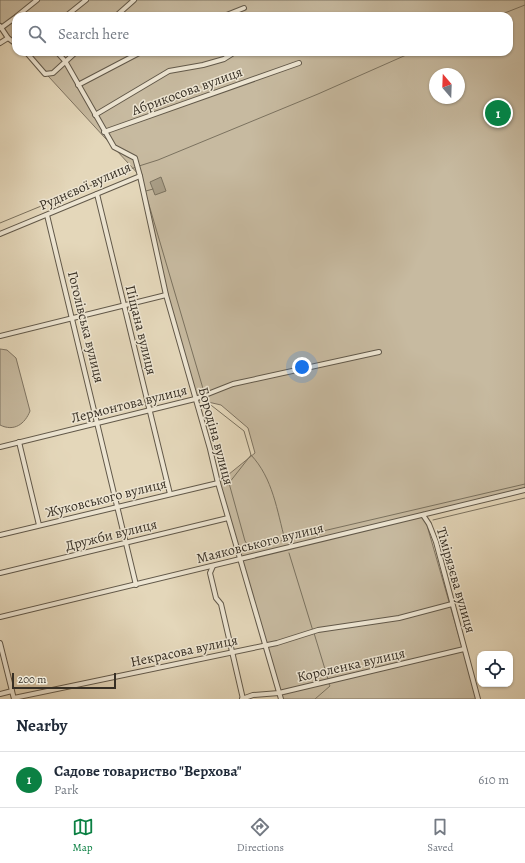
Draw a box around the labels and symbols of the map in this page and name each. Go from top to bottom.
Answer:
street label: Абрикосова вулиця [128,62,245,120]
north arrow [429,68,465,104]
pin: 1 [485,98,511,128]
street label: Руднєвої вулиця [36,157,134,215]
street label: Гоголівська вулиця [63,269,109,385]
street label: Піщана вулиця [121,283,161,377]
your location [292,357,312,377]
street label: Лермонтова вулиця [69,380,189,428]
street label: Бородіна вулиця [194,385,238,487]
street label: Жуковського вулиця [44,474,169,522]
street label: Дружби вулиця [63,514,159,556]
street label: Маяковського вулиця [194,518,326,568]
street label: Тімірязєва вулиця [432,525,480,635]
street label: Некрасова вулиця [129,630,240,672]
street label: Короленка вулиця [295,643,407,687]
scale bar [12,671,116,690]

